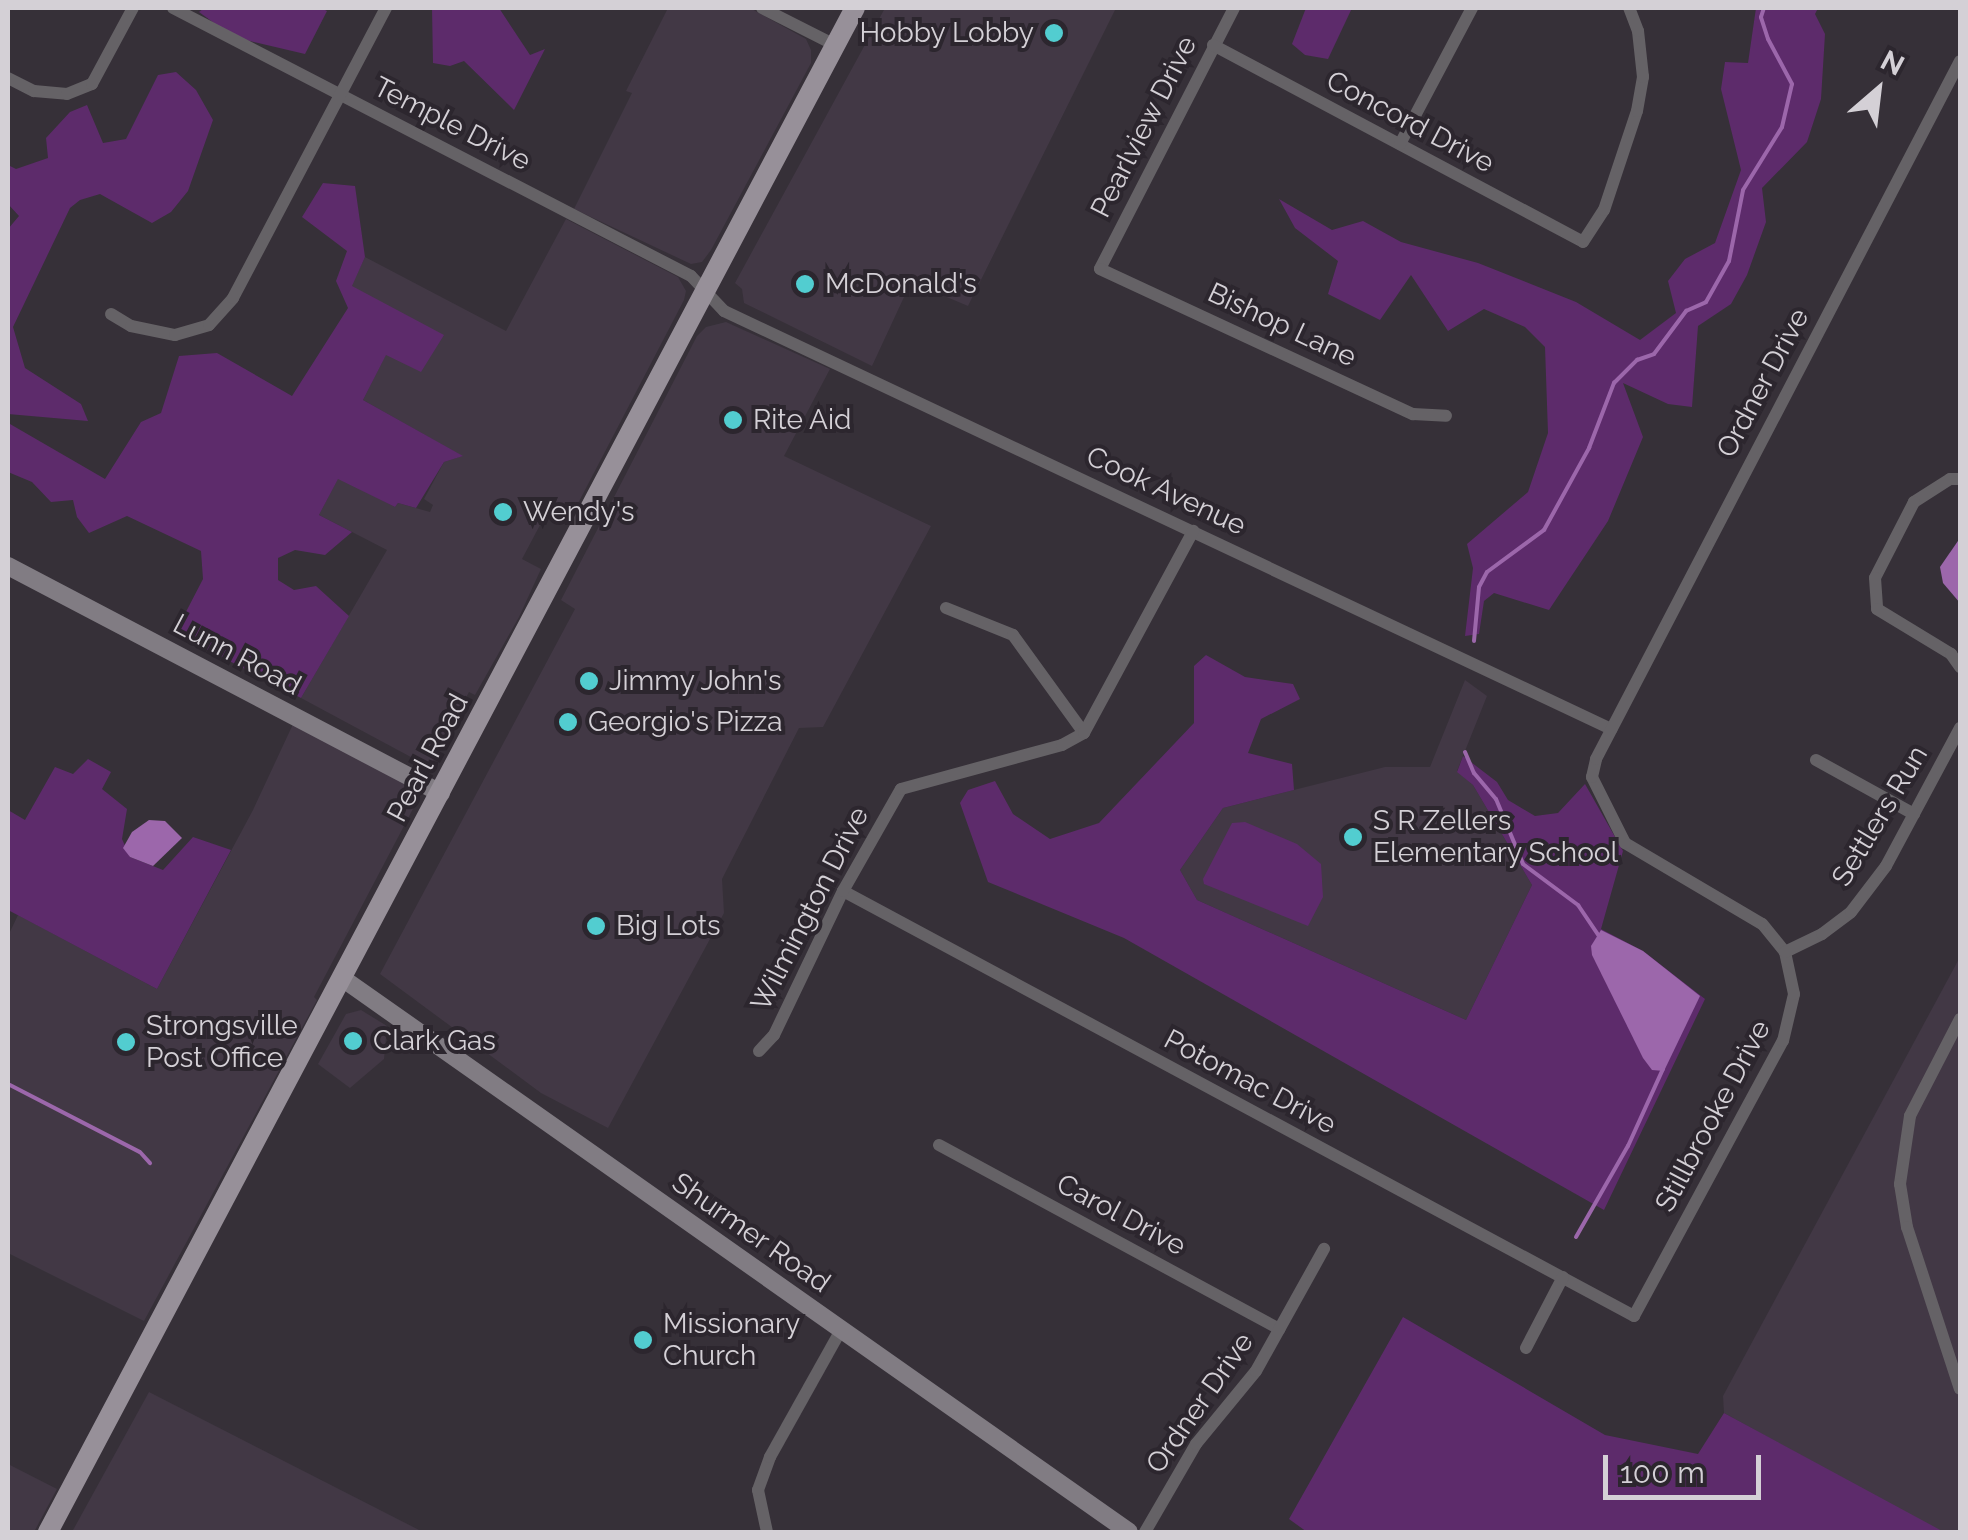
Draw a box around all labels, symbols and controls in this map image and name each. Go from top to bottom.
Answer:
place label: Hobby Lobby [859,16,1034,50]
marker: Hobby Lobby [1043,22,1065,44]
street label: Pearlview Drive [1084,30,1204,224]
north arrow [1828,40,1928,140]
text: N [1875,43,1910,83]
street label: Concord Drive [1320,64,1500,180]
street label: Temple Drive [368,70,536,178]
place label: McDonald's [825,267,977,301]
marker: McDonald's [794,273,816,295]
street label: Bishop Lane [1202,276,1362,374]
street label: Ordner Drive [1710,303,1816,463]
place label: Rite Aid [753,403,852,437]
marker: Rite Aid [722,409,744,431]
street label: Cook Avenue [1081,439,1251,543]
place label: Wendy's [523,495,635,529]
marker: Wendy's [492,501,514,523]
street label: Lunn Road [167,607,307,703]
place label: Jimmy John's [609,664,783,698]
marker: Jimmy John's [578,670,600,692]
street label: Pearl Road [380,688,476,828]
place label: Georgio's Pizza [588,705,782,739]
marker: Georgio's Pizza [557,711,579,733]
street label: Settlers Run [1825,740,1935,892]
street label: Wilmington Drive [744,801,876,1017]
place label: S R Zellers Elementary School [1373,804,1619,870]
marker: S R Zellers Elementary School [1342,826,1364,848]
place label: Big Lots [616,909,721,943]
marker: Big Lots [585,915,607,937]
place label: Strongsville Post Office [146,1009,298,1075]
street label: Stillbrooke Drive [1648,1015,1778,1217]
street label: Potomac Drive [1158,1023,1342,1141]
place label: Clark Gas [373,1024,496,1058]
marker: Clark Gas [342,1030,364,1052]
marker: Strongsville Post Office [115,1031,137,1053]
street label: Shurmer Road [665,1166,837,1300]
street label: Carol Drive [1050,1167,1192,1263]
place label: Missionary Church [663,1307,800,1373]
street label: Ordner Drive [1139,1326,1261,1480]
marker: Missionary Church [632,1329,654,1351]
scale bar [1608,1435,1766,1497]
text: 100 m [1620,1455,1705,1490]

